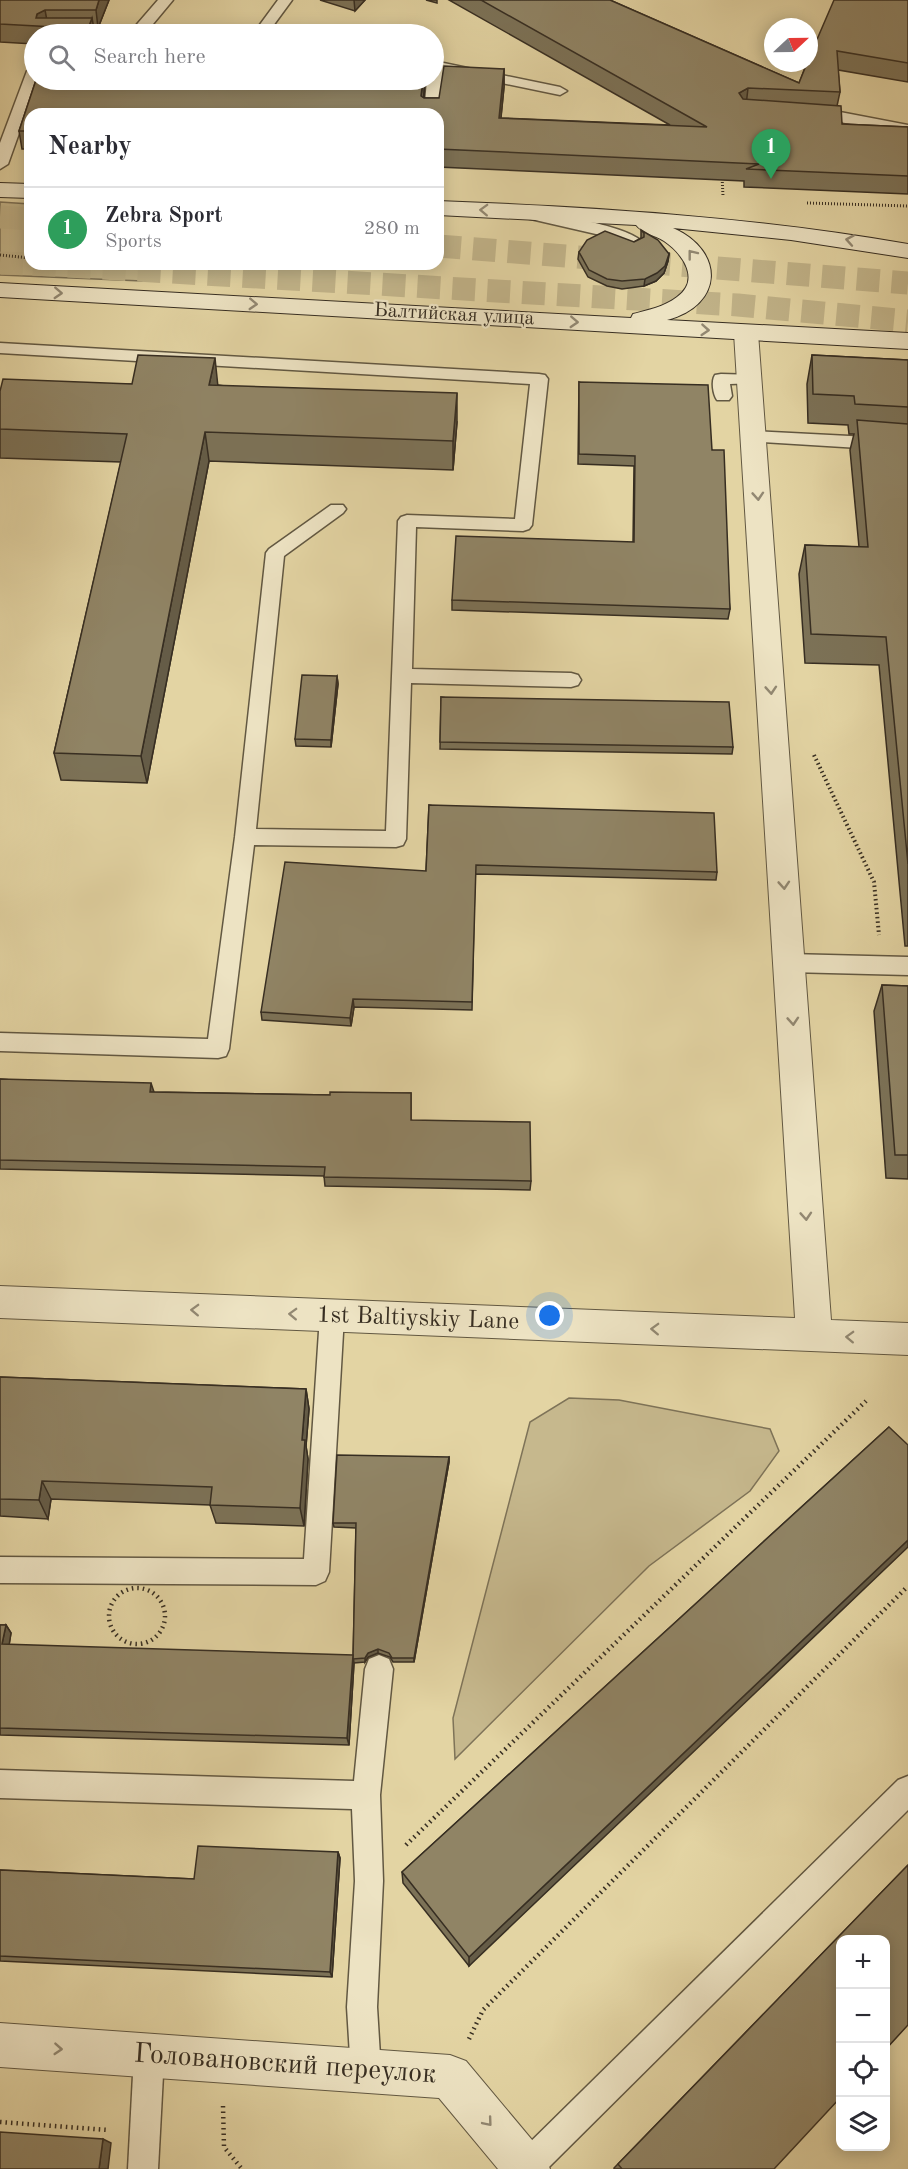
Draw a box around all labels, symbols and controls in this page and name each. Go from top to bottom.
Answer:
north arrow [764,18,818,72]
search box [24,24,444,90]
icon: search [45,41,78,74]
text: Search here [93,46,206,68]
pin: 1 [752,130,790,179]
text: Nearby [48,134,132,160]
one-way arrow [479,204,488,216]
text: Zebra Sport [105,205,222,227]
text: 1 [62,219,73,239]
text: 280 m [364,219,420,239]
text: Sports [105,232,162,252]
one-way arrow [846,235,855,247]
one-way arrow [688,250,699,261]
one-way arrow [54,287,63,300]
one-way arrow [249,297,258,310]
street label: Балтийская улица [373,301,535,329]
one-way arrow [569,315,578,328]
one-way arrow [700,323,709,336]
one-way arrow [751,491,764,500]
one-way arrow [764,686,777,695]
one-way arrow [777,880,790,889]
one-way arrow [786,1017,799,1026]
one-way arrow [800,1211,813,1220]
your location [535,1301,564,1330]
street label: 1st Baltiyskiy Lane [316,1303,520,1335]
one-way arrow [191,1304,200,1317]
one-way arrow [288,1308,297,1321]
one-way arrow [650,1322,659,1335]
one-way arrow [845,1330,854,1343]
map controls [836,1935,890,2151]
button: + [836,1935,890,1989]
button: − [836,1989,890,2043]
street label: Головановский переулок [133,2040,437,2090]
one-way arrow [54,2042,63,2055]
button: locate [836,2043,890,2097]
button: layers [836,2097,890,2151]
one-way arrow [481,2115,492,2126]

